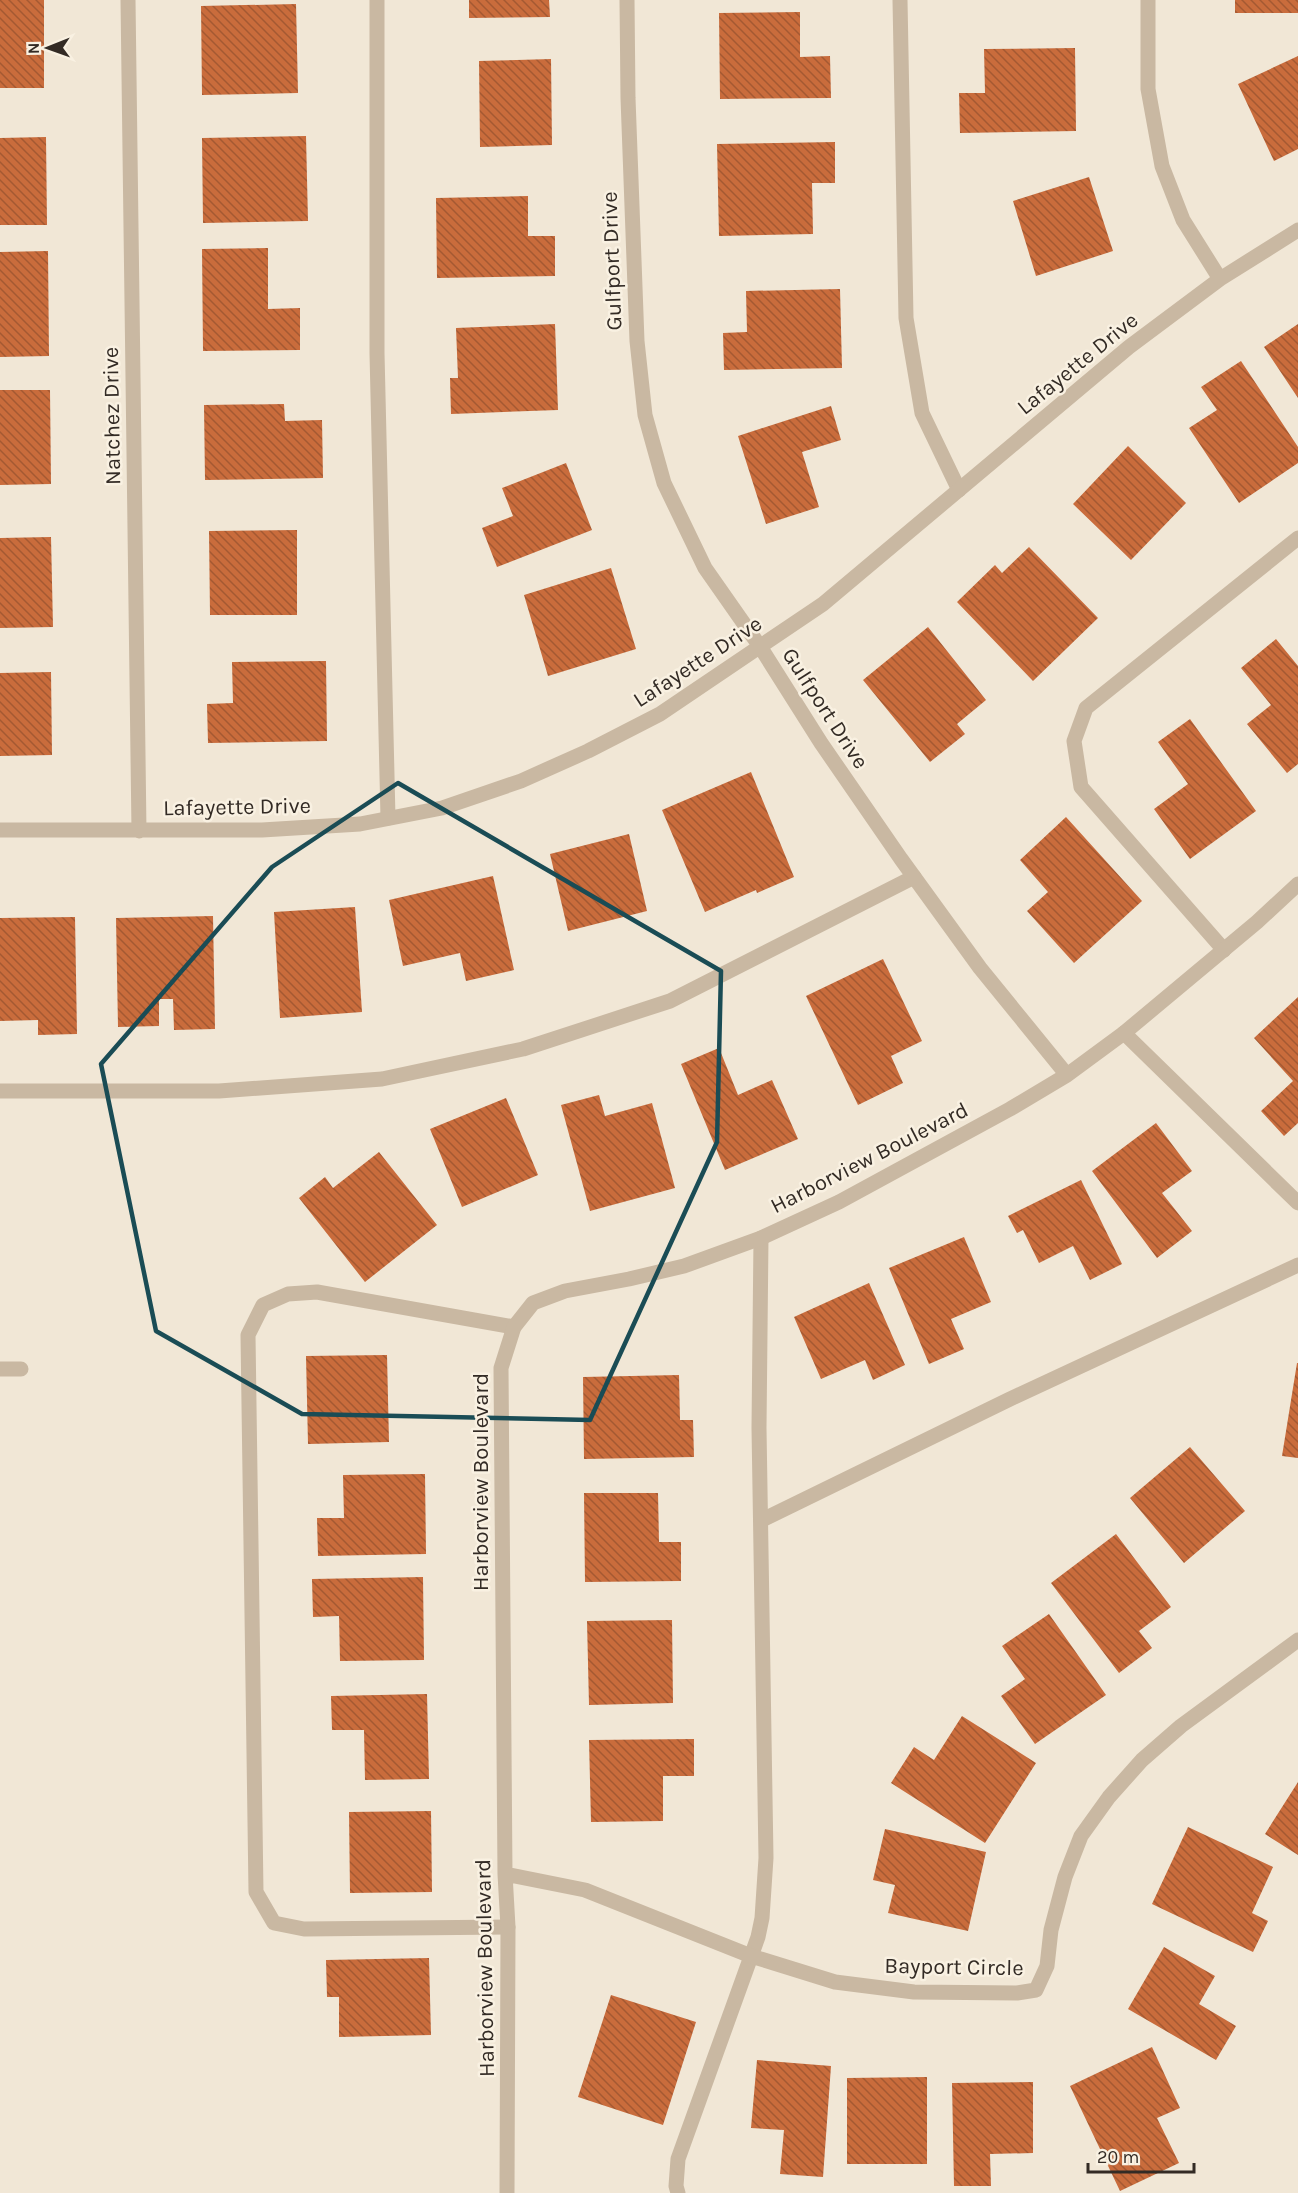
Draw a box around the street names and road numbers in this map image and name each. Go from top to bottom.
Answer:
street label: Gulfport Drive [597,191,627,331]
street label: Lafayette Drive [1012,307,1143,420]
street label: Natchez Drive [98,347,126,485]
street label: Lafayette Drive [628,611,767,713]
street label: Gulfport Drive [776,643,874,774]
street label: Lafayette Drive [163,793,311,821]
street label: Harborview Boulevard [766,1097,973,1219]
street label: Harborview Boulevard [468,1373,494,1591]
street label: Harborview Boulevard [470,1859,500,2077]
street label: Bayport Circle [884,1953,1024,1981]

